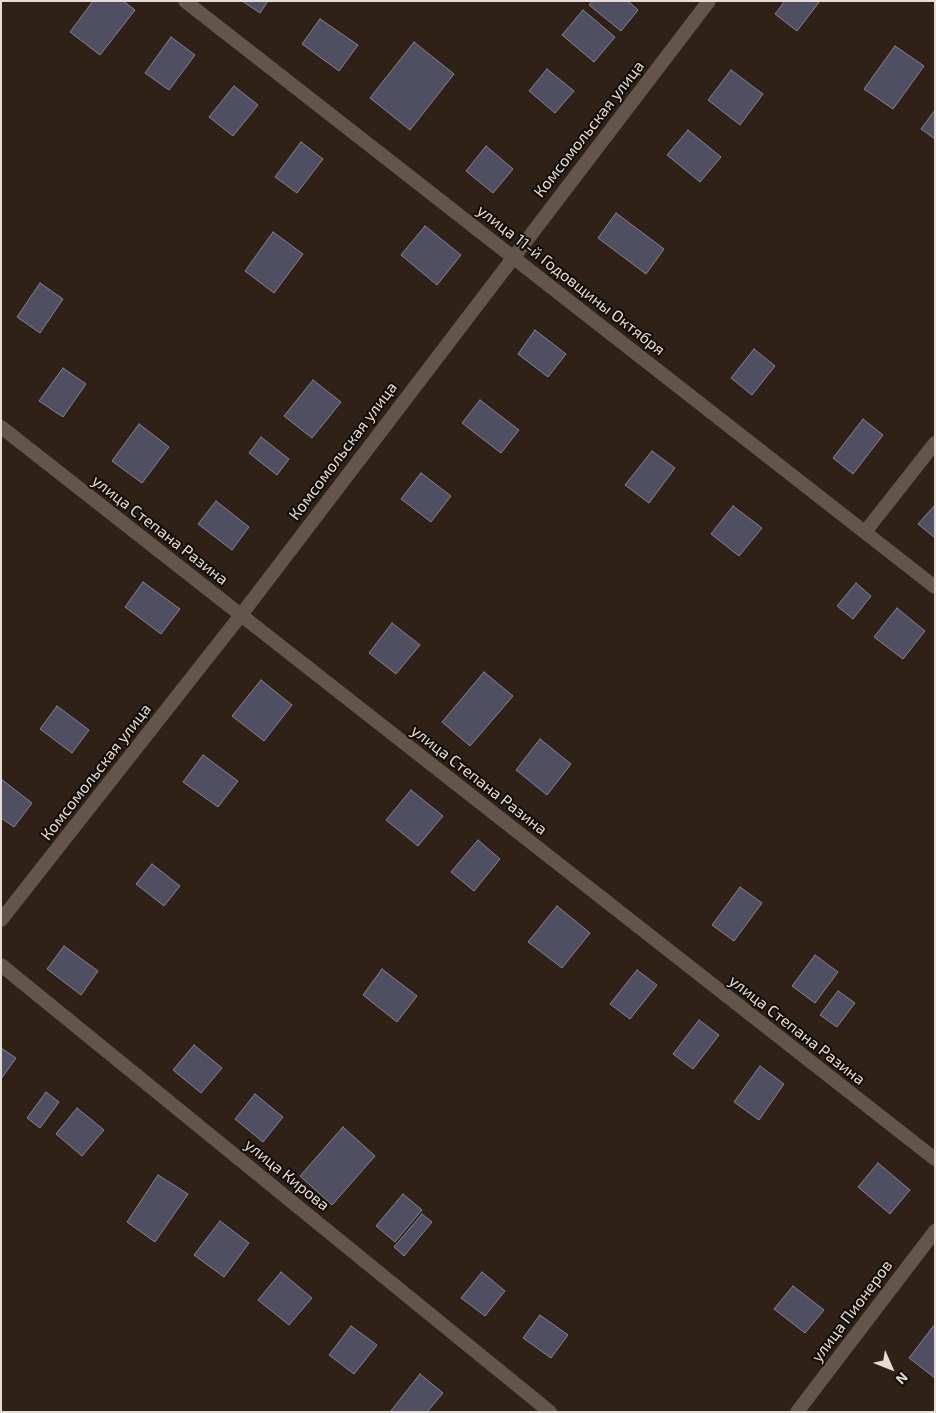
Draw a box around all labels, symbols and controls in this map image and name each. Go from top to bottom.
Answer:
street label: Комсомольская улица [530,57,648,201]
street label: улица 11-й Годовщины Октября [473,201,669,359]
street label: Комсомольская улица [285,378,401,524]
street label: улица Степана Разина [88,471,232,589]
street label: Комсомольская улица [37,700,155,844]
street label: улица Степана Разина [407,721,551,839]
street label: улица Степана Разина [725,971,869,1089]
street label: улица Кирова [241,1135,333,1215]
street label: улица Пионеров [807,1256,897,1366]
north arrow [866,1343,916,1393]
text: N [893,1369,912,1388]

